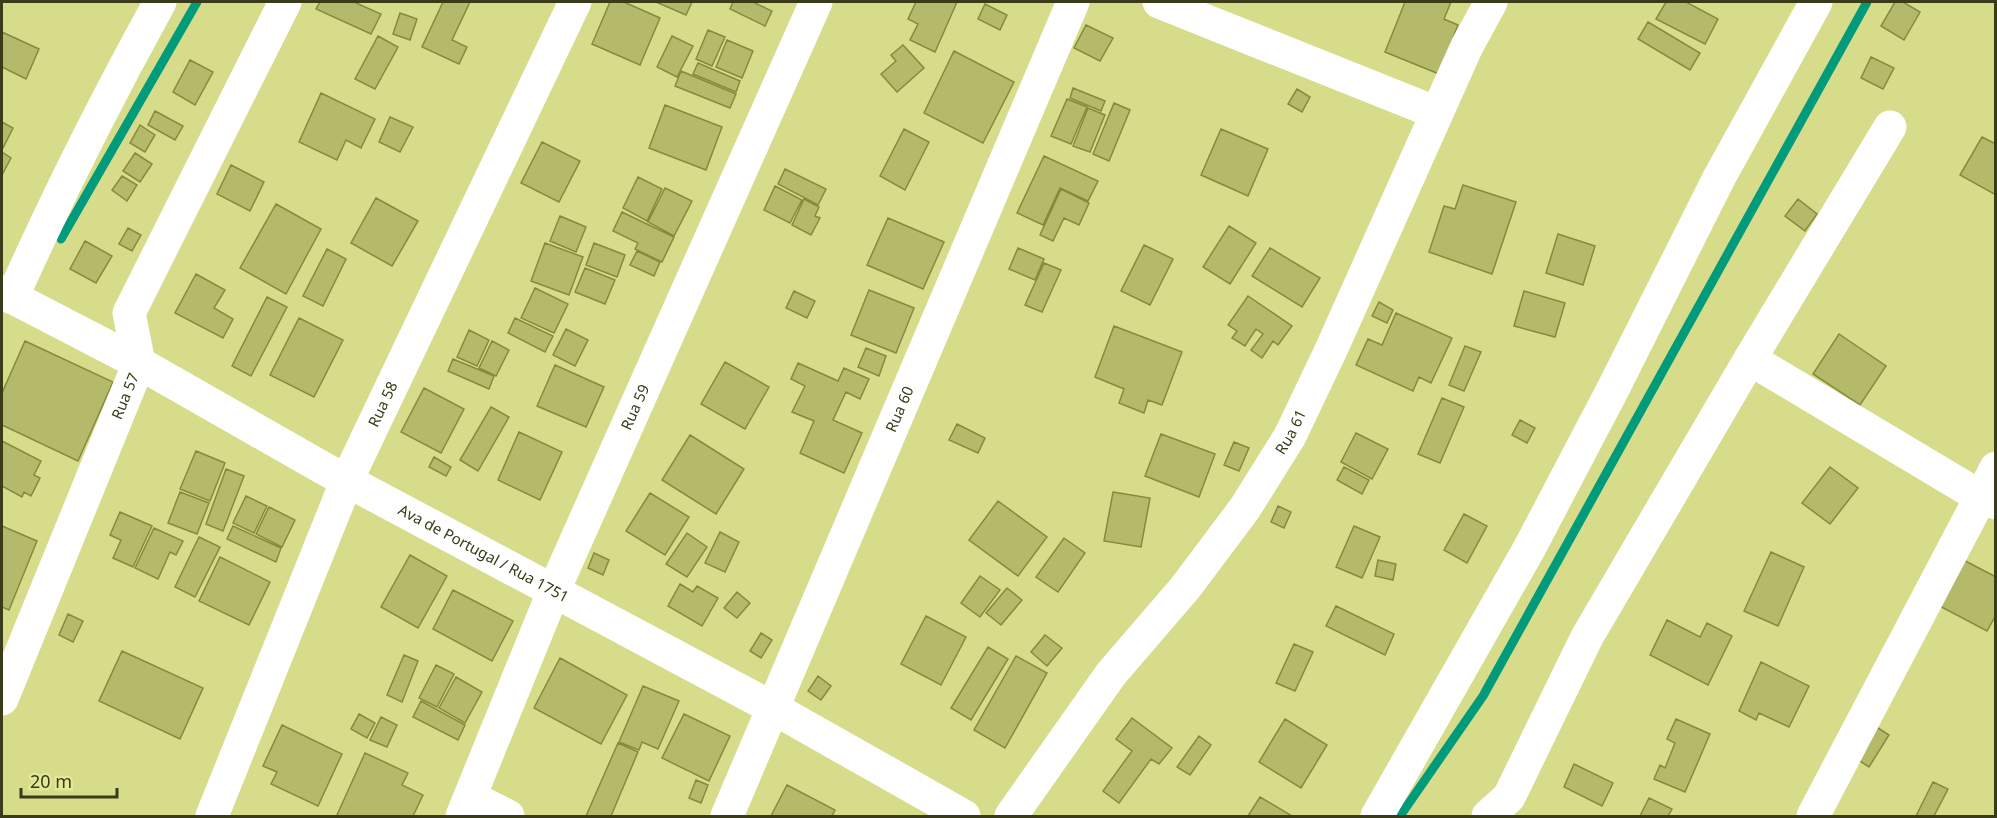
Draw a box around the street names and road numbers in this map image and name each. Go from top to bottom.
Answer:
street label: Rua 57 [106,370,143,422]
street label: Rua 58 [363,378,402,430]
street label: Rua 59 [616,381,653,433]
street label: Rua 60 [880,383,918,435]
street label: Rua 61 [1270,406,1310,458]
street label: Ava de Portugal / Rua 1751 [395,499,573,606]

